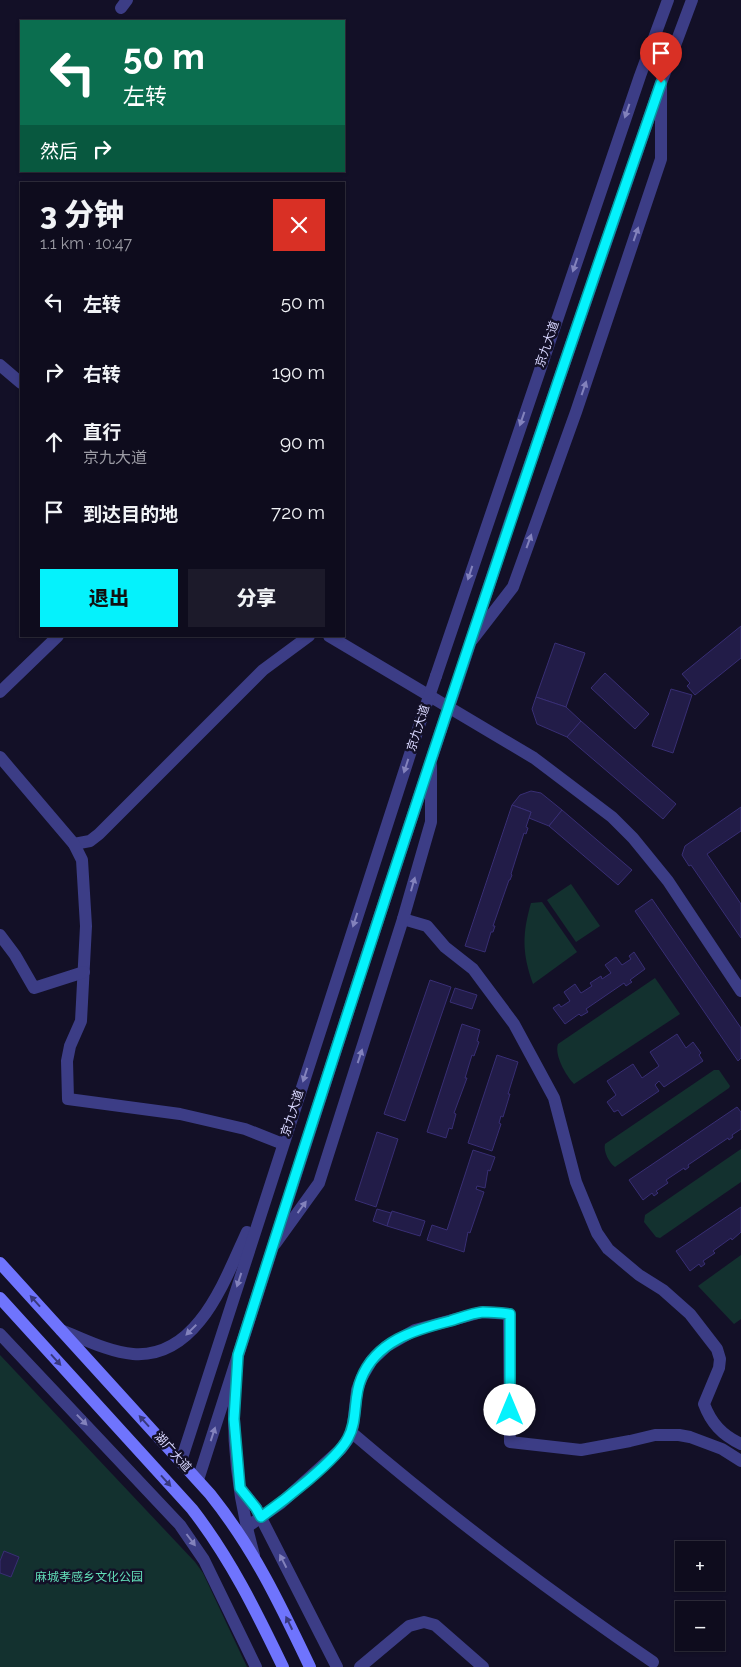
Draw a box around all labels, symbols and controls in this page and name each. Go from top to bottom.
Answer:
pin [640,32,682,83]
text: 50 m [123,36,205,77]
icon: arrive [647,39,675,67]
icon: left [40,40,105,105]
text: 左转 [123,83,167,109]
one-way arrow [623,104,630,119]
icon: right [88,135,116,163]
text: 然后 [40,140,78,162]
text: 3 分钟 [40,197,124,232]
button: close [273,199,325,251]
one-way arrow [633,226,640,241]
text: 1.1 km · 10:47 [40,234,132,253]
one-way arrow [570,258,578,273]
icon: left [40,288,68,316]
text: 50 m [281,291,325,313]
text: 左转 [83,293,121,315]
street label: 京九大道 [533,319,561,369]
icon: right [40,358,68,386]
text: 190 m [272,361,325,383]
text: 右转 [83,363,121,385]
one-way arrow [581,380,588,395]
one-way arrow [518,411,525,426]
text: 直行 [83,421,121,443]
icon: ahead [40,428,68,456]
text: 90 m [280,431,325,453]
text: 京九大道 [83,448,147,467]
icon: arrive [40,498,68,526]
text: 720 m [271,501,325,523]
text: 到达目的地 [83,503,178,525]
one-way arrow [525,533,533,548]
one-way arrow [465,565,473,580]
button: 退出 [40,569,178,627]
button: 分享 [188,569,325,627]
street label: 京九大道 [404,703,432,753]
one-way arrow [401,759,409,774]
one-way arrow [409,876,417,892]
one-way arrow [350,913,358,928]
one-way arrow [356,1048,364,1063]
one-way arrow [300,1068,308,1083]
street label: 京九大道 [278,1088,306,1138]
one-way arrow [297,1200,307,1213]
one-way arrow [235,1272,242,1287]
one-way arrow [29,1295,41,1307]
one-way arrow [185,1324,197,1336]
one-way arrow [50,1354,62,1366]
position arrow [483,1383,535,1435]
one-way arrow [76,1414,88,1426]
one-way arrow [139,1415,150,1428]
one-way arrow [210,1426,217,1441]
street label: 湖广大道 [152,1429,194,1475]
one-way arrow [160,1474,172,1486]
one-way arrow [186,1533,197,1546]
map controls [675,1541,725,1651]
button: + [675,1541,725,1591]
one-way arrow [279,1554,287,1568]
park label: 麻城孝感乡文化公园 [35,1570,143,1584]
button: − [675,1601,725,1651]
one-way arrow [285,1616,293,1630]

